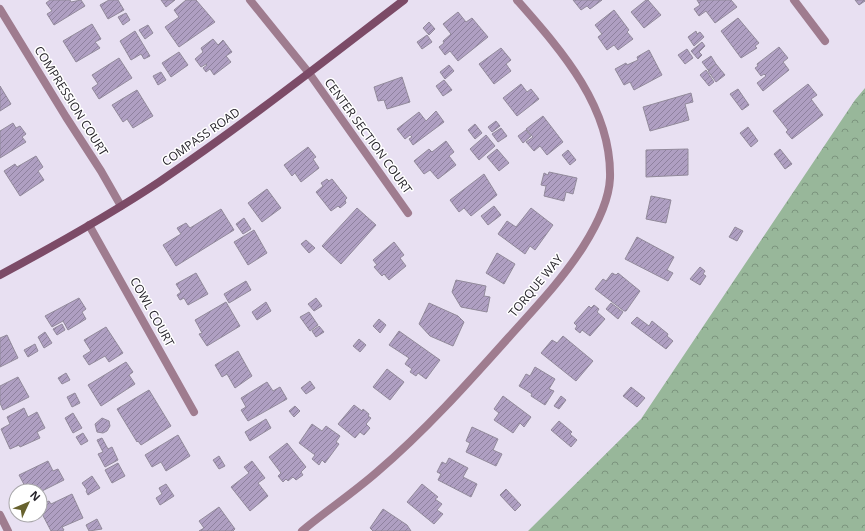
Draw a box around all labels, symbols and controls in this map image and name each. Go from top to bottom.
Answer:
street label: COMPRESSION COURT [31,43,112,159]
street label: CENTER SECTION COURT [321,74,416,197]
street label: COMPASS ROAD [158,103,243,170]
street label: TORQUE WAY [504,251,567,320]
street label: COWL COURT [126,274,179,350]
north arrow [8,483,48,523]
text: N [27,487,44,504]

